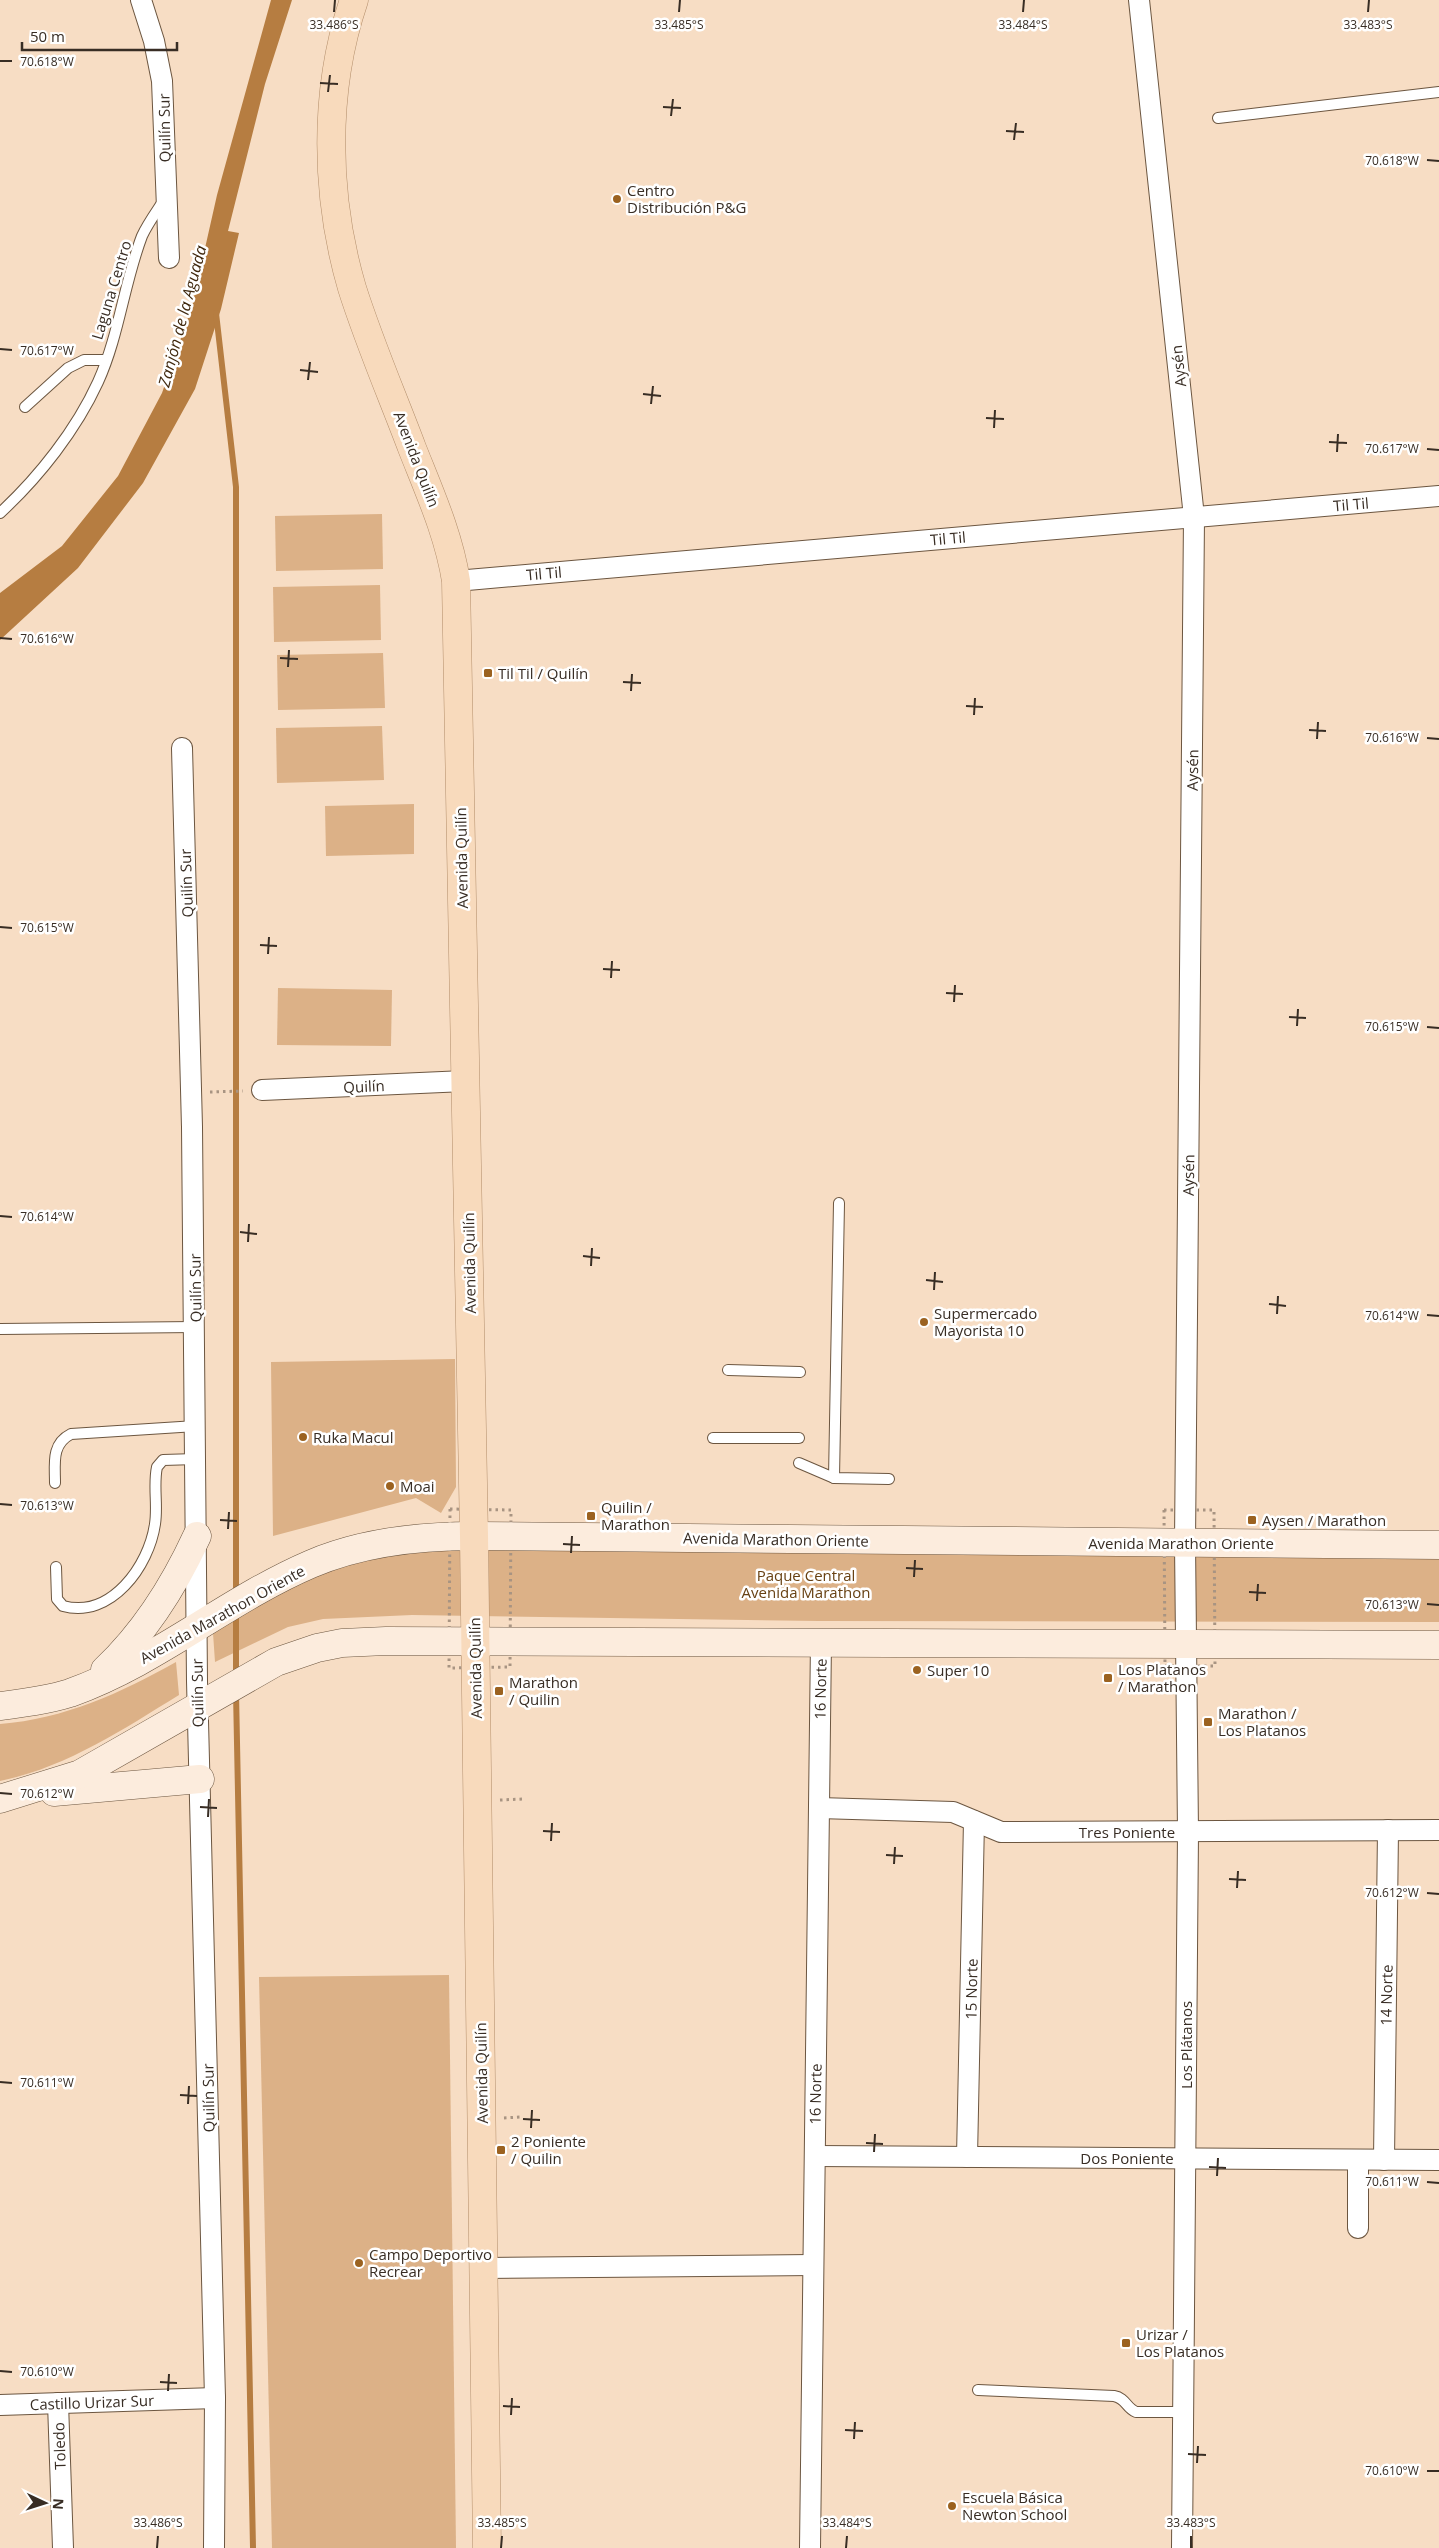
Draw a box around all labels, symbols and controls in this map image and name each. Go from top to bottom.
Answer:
text: 33.486°S [309,16,359,33]
text: 33.485°S [654,16,704,33]
text: 33.484°S [998,16,1048,33]
text: 33.483°S [1343,16,1393,33]
scale bar [22,20,178,52]
text: 50 m [30,26,65,46]
text: 70.618°W [20,53,74,70]
street label: Quilín Sur [153,93,175,163]
text: 70.618°W [1365,152,1419,169]
place label: Centro Distribución P&G [627,180,746,217]
marker: Centro Distribución P&G [611,193,623,205]
street label: Laguna Centro [86,238,136,342]
water label: Zanjón de la Aguada [152,243,211,390]
text: 70.617°W [20,342,74,359]
street label: Aysén [1166,344,1190,388]
street label: Avenida Quilín [390,408,444,510]
text: 70.617°W [1365,440,1419,457]
street label: Til Til [1332,492,1370,516]
street label: Til Til [929,526,967,550]
street label: Til Til [525,561,563,585]
text: 70.616°W [20,630,74,647]
place label: Til Til / Quilín [498,663,588,683]
marker: Til Til / Quilín [482,667,494,679]
text: 70.616°W [1365,729,1419,746]
street label: Aysén [1182,749,1202,791]
street label: Avenida Quilín [450,807,472,909]
street label: Quilín Sur [175,848,197,918]
text: 70.615°W [20,919,74,936]
text: 70.615°W [1365,1018,1419,1035]
street label: Quilín [343,1075,385,1097]
street label: Aysén [1178,1154,1198,1196]
text: 70.614°W [20,1208,74,1225]
street label: Avenida Quilín [458,1212,480,1314]
street label: Quilín Sur [184,1253,206,1323]
place label: Supermercado Mayorista 10 [934,1303,1037,1340]
text: 70.614°W [1365,1307,1419,1324]
marker: Supermercado Mayorista 10 [918,1316,930,1328]
place label: Ruka Macul [313,1427,394,1447]
marker: Ruka Macul [297,1431,309,1443]
place label: Moai [400,1476,435,1496]
marker: Moai [384,1480,396,1492]
text: 70.613°W [20,1497,74,1514]
place label: Quilin / Marathon [601,1497,670,1534]
marker: Quilin / Marathon [585,1510,597,1522]
place label: Aysen / Marathon [1262,1510,1386,1530]
marker: Aysen / Marathon [1246,1514,1258,1526]
street label: Avenida Marathon Oriente [683,1527,869,1551]
street label: Avenida Marathon Oriente [1088,1533,1274,1553]
street label: Avenida Marathon Oriente [136,1560,308,1668]
park label: Paque Central Avenida Marathon [742,1565,870,1602]
text: 70.613°W [1365,1596,1419,1613]
street label: Avenida Quilín [464,1617,486,1719]
street label: Quilín Sur [186,1658,208,1728]
street label: 16 Norte [809,1658,831,1720]
place label: Los Platanos / Marathon [1118,1659,1206,1696]
place label: Super 10 [927,1660,989,1680]
marker: Super 10 [911,1664,923,1676]
place label: Marathon / Quilin [509,1672,578,1709]
marker: Los Platanos / Marathon [1102,1672,1114,1684]
marker: Marathon / Quilin [493,1685,505,1697]
place label: Marathon / Los Platanos [1218,1703,1306,1740]
marker: Marathon / Los Platanos [1202,1716,1214,1728]
text: 70.612°W [20,1785,74,1802]
street label: Tres Poniente [1079,1822,1175,1842]
text: 70.612°W [1365,1884,1419,1901]
street label: 15 Norte [960,1958,982,2020]
street label: 14 Norte [1375,1964,1397,2026]
street label: Los Plátanos [1176,2001,1196,2089]
street label: Avenida Quilín [470,2022,492,2124]
street label: Quilín Sur [197,2063,219,2133]
street label: 16 Norte [804,2063,826,2125]
text: 70.611°W [20,2074,74,2091]
place label: 2 Poniente / Quilin [511,2131,586,2168]
marker: 2 Poniente / Quilin [495,2144,507,2156]
street label: Dos Poniente [1080,2148,1174,2168]
text: 70.611°W [1365,2173,1419,2190]
place label: Campo Deportivo Recrear [369,2244,492,2281]
marker: Campo Deportivo Recrear [353,2257,365,2269]
place label: Urizar / Los Platanos [1136,2324,1224,2361]
marker: Urizar / Los Platanos [1120,2337,1132,2349]
text: 70.610°W [20,2363,74,2380]
street label: Castillo Urizar Sur [30,2390,154,2414]
street label: Toledo [48,2422,70,2470]
text: 70.610°W [1365,2462,1419,2479]
north arrow [20,2478,70,2528]
place label: Escuela Básica Newton School [962,2487,1067,2524]
text: N [49,2498,68,2510]
marker: Escuela Básica Newton School [946,2500,958,2512]
text: 33.486°S [133,2514,183,2531]
text: 33.485°S [477,2514,527,2531]
text: 33.484°S [822,2514,872,2531]
text: 33.483°S [1166,2514,1216,2531]

